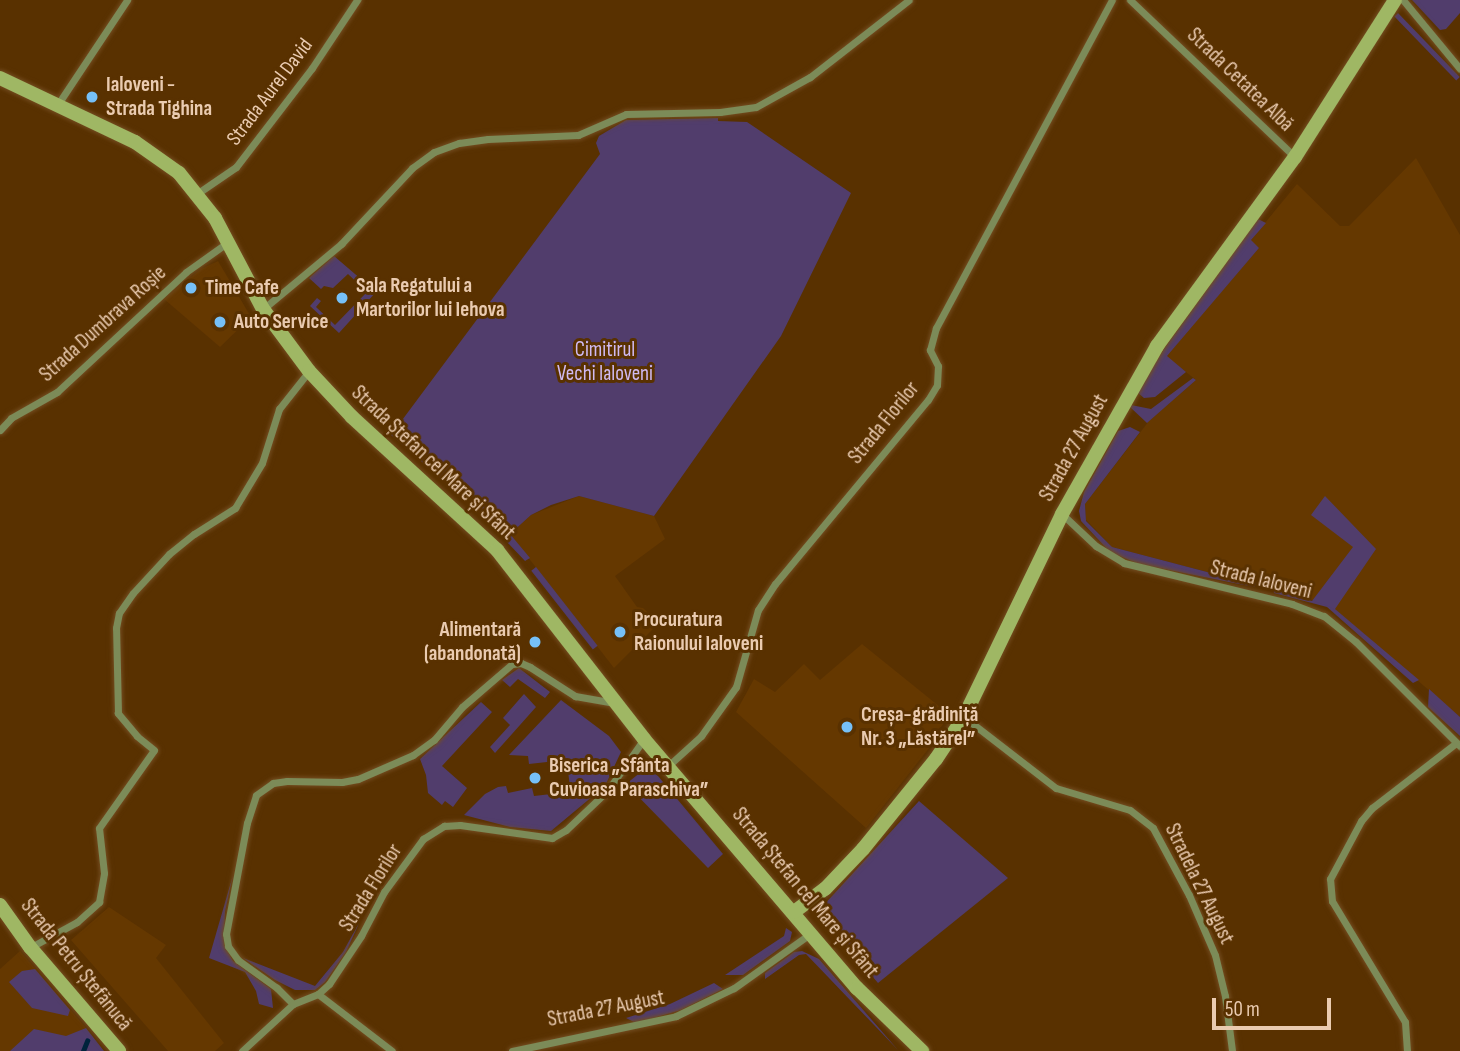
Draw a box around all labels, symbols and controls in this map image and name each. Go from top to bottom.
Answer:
street label: Strada Cetatea Albă [1182,23,1298,137]
street label: Strada Aurel David [222,34,318,150]
place label: Ialoveni - Strada Tighina [106,72,212,122]
marker: Ialoveni - Strada Tighina [84,89,100,105]
street label: Strada Dumbrava Roșie [35,261,171,387]
place label: Sala Regatului a Martorilor lui Iehova [356,273,505,323]
place label: Time Cafe [205,275,279,301]
marker: Time Cafe [183,280,199,296]
marker: Sala Regatului a Martorilor lui Iehova [334,290,350,306]
place label: Auto Service [234,309,328,335]
marker: Auto Service [212,314,228,330]
park label: Cimitirul Vechi Ialoveni [557,337,653,387]
street label: Strada Florilor [843,377,925,469]
street label: Strada Ștefan cel Mare și Sfânt [346,381,520,545]
street label: Strada 27 August [1034,390,1114,506]
street label: Strada Ialoveni [1208,555,1314,605]
place label: Procuratura Raionului Ialoveni [634,607,763,657]
place label: Alimentară (abandonată) [424,617,521,667]
marker: Procuratura Raionului Ialoveni [612,624,628,640]
marker: Alimentară (abandonată) [527,634,543,650]
place label: Creșa-grădiniță Nr. 3 „Lăstărel” [861,702,978,752]
marker: Creșa-grădiniță Nr. 3 „Lăstărel” [839,719,855,735]
place label: Biserica „Sfânta Cuvioasa Paraschiva” [549,753,709,803]
marker: Biserica „Sfânta Cuvioasa Paraschiva” [527,770,543,786]
street label: Strada Ștefan cel Mare și Sfânt [726,803,884,983]
street label: Stradela 27 August [1159,820,1239,948]
street label: Strada Florilor [334,840,408,936]
street label: Strada Petru Ștefănucă [15,894,137,1036]
scale bar [1215,984,1334,1028]
street label: Strada 27 August [545,985,667,1033]
text: 50 m [1225,997,1260,1022]

